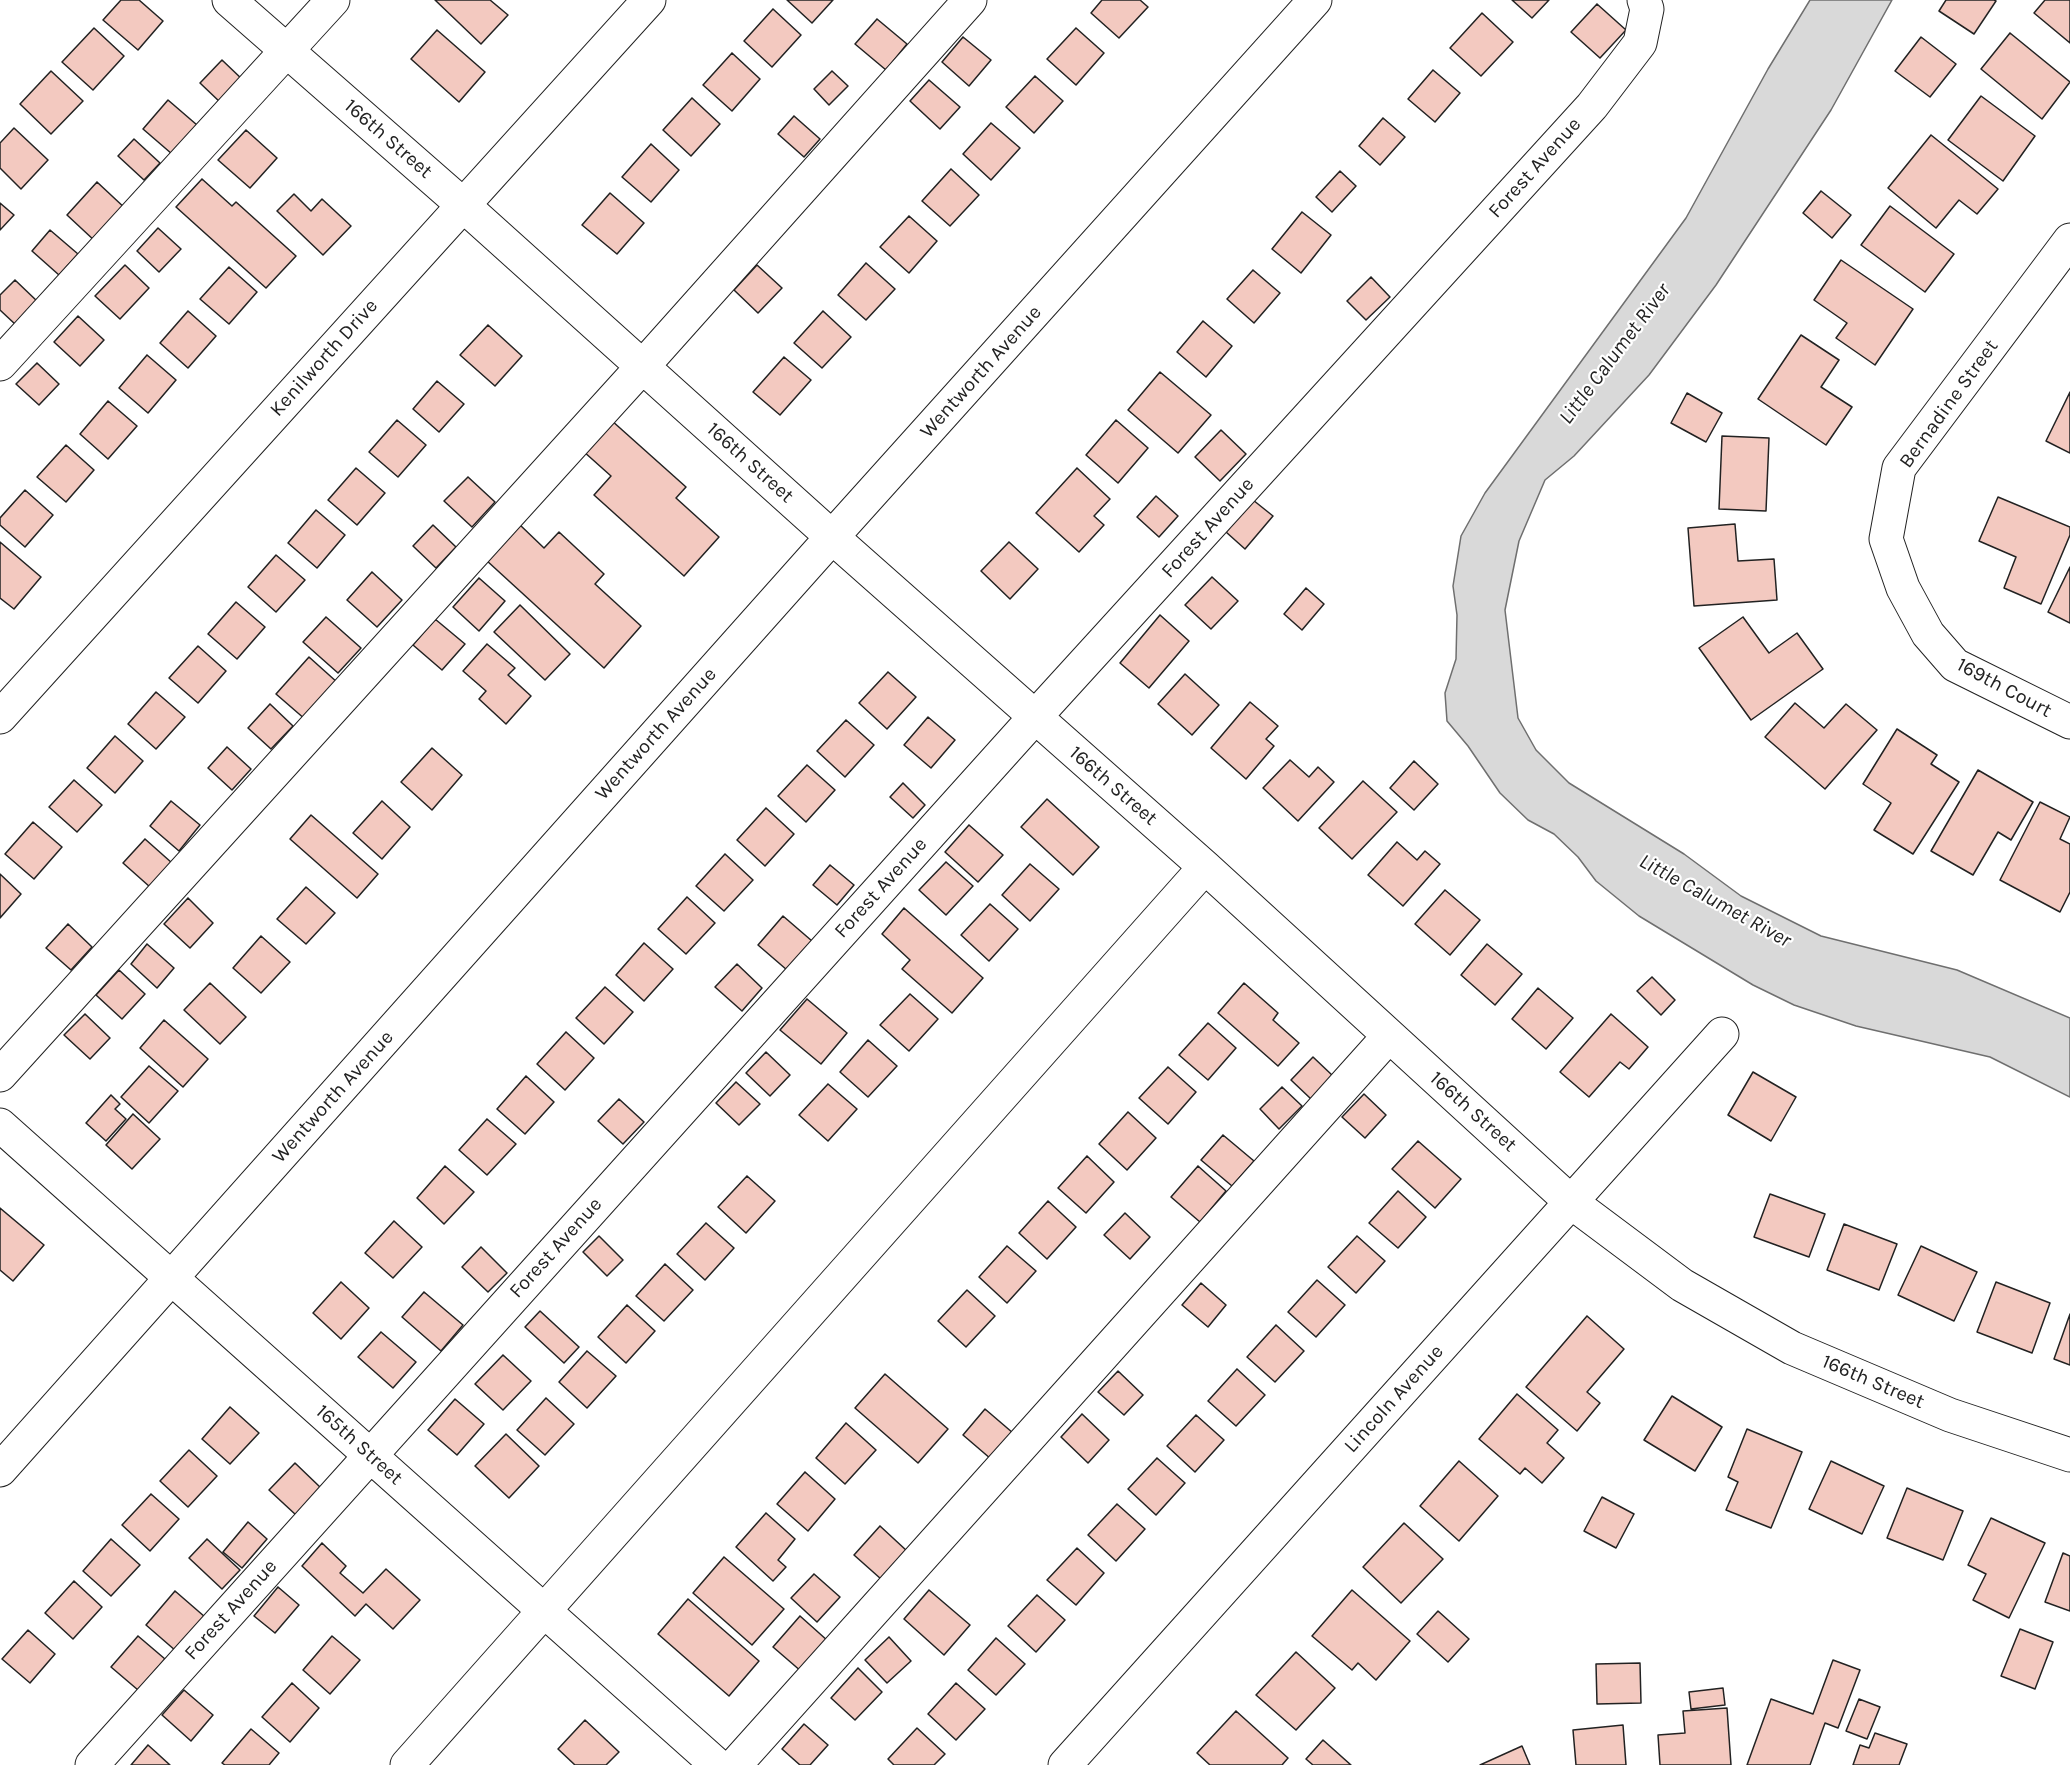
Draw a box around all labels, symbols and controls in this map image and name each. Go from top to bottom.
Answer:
street label: 166th Street [339,94,437,184]
street label: Forest Avenue [1484,113,1586,223]
water label: Little Calumet River [1554,279,1676,429]
street label: Kenilworth Drive [265,294,383,422]
street label: Wentworth Avenue [915,301,1047,443]
street label: Bernadine Street [1894,335,2004,473]
street label: 166th Street [702,418,798,508]
street label: Forest Avenue [1157,473,1259,583]
street label: 169th Court [1952,653,2056,723]
street label: Wentworth Avenue [590,663,722,805]
street label: 166th Street [1064,741,1162,831]
street label: Forest Avenue [830,833,932,943]
water label: Little Calumet River [1635,849,1795,953]
street label: Wentworth Avenue [267,1026,399,1168]
street label: 166th Street [1425,1067,1521,1157]
street label: Forest Avenue [505,1193,607,1303]
street label: Lincoln Avenue [1339,1340,1449,1458]
street label: 166th Street [1818,1350,1928,1414]
street label: 165th Street [311,1400,407,1490]
street label: Forest Avenue [180,1555,282,1665]

